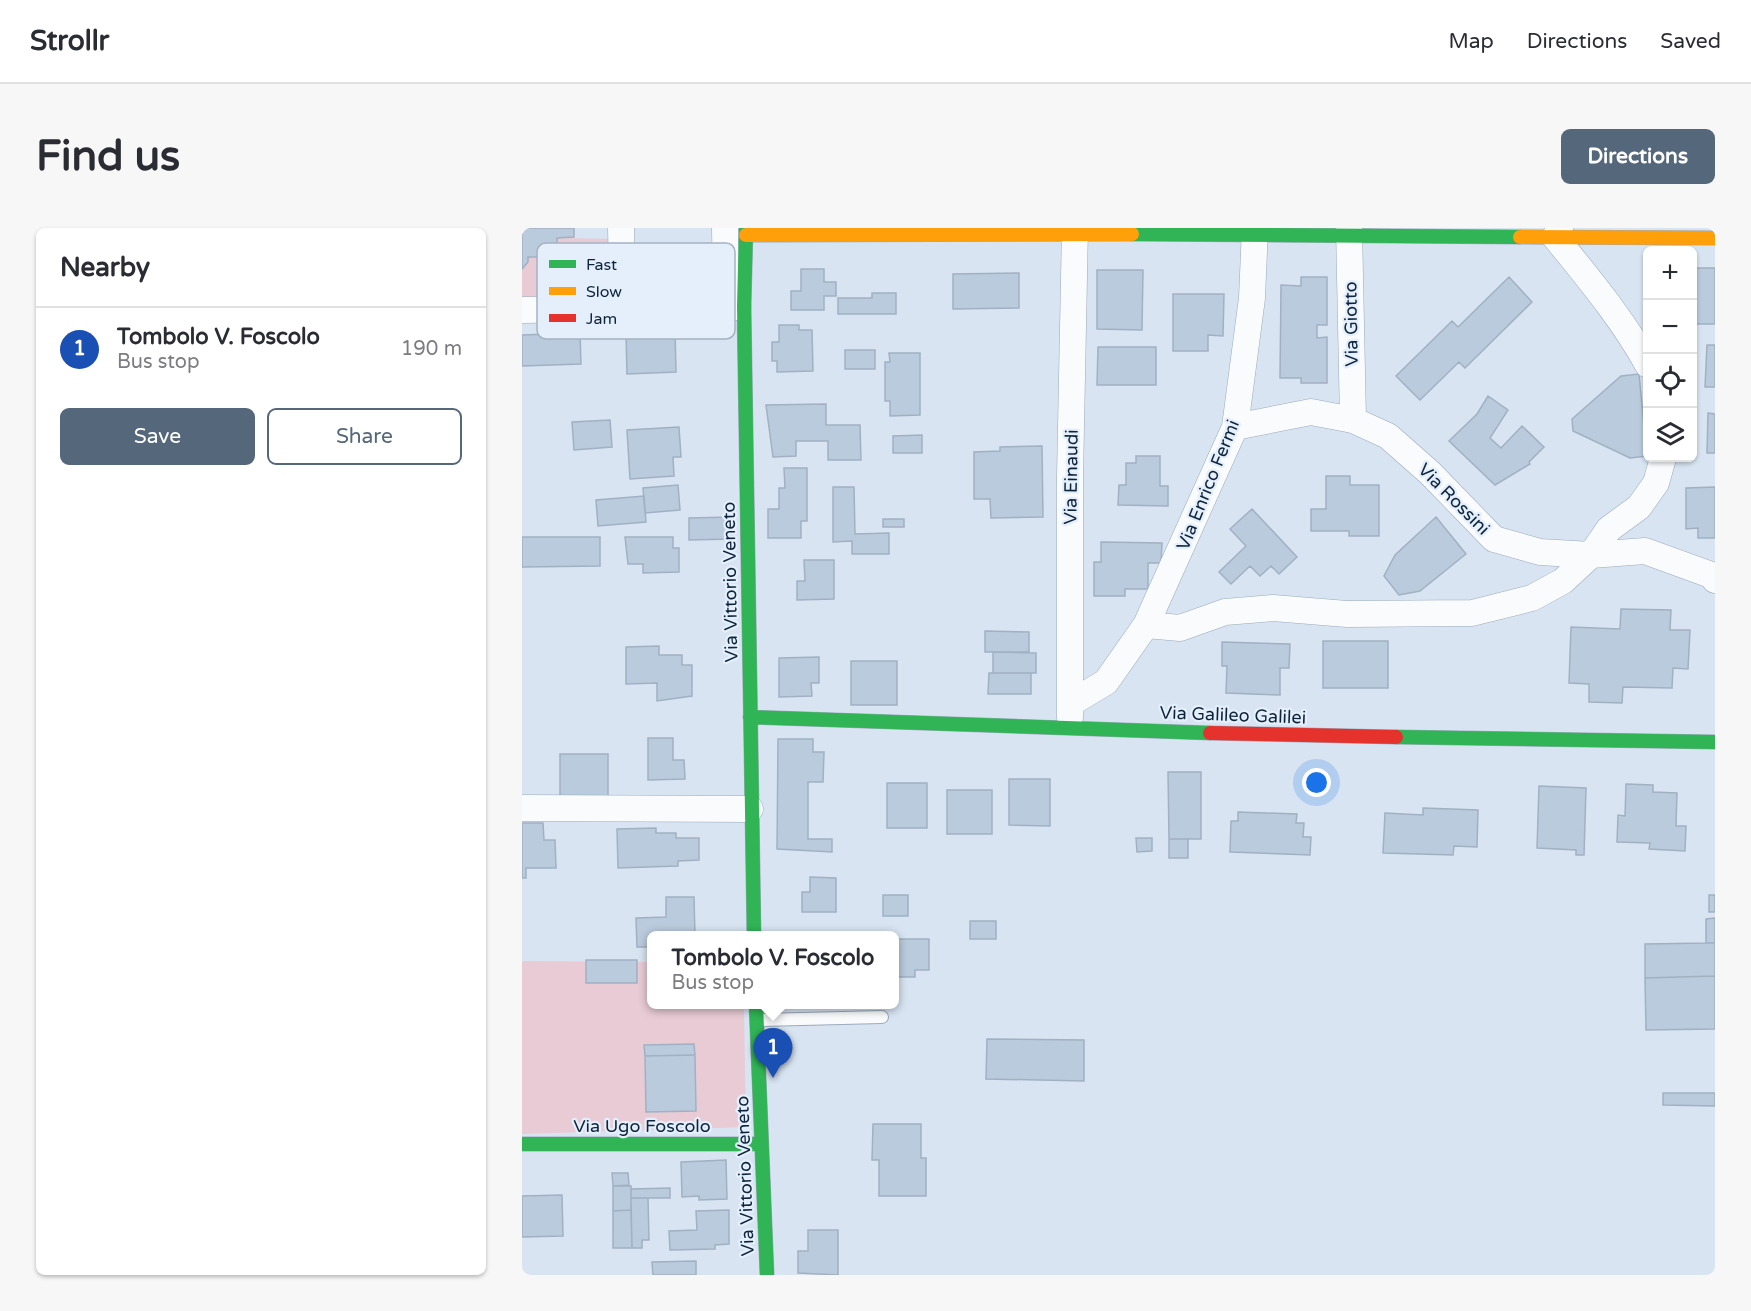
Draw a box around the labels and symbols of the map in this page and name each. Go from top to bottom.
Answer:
legend [537,243,735,339]
text: Fast [586,255,617,275]
street label: Via Giotto [1339,281,1363,367]
text: Slow [586,282,622,302]
text: Jam [586,309,617,329]
street label: Via Enrico Fermi [1172,417,1244,553]
street label: Via Einaudi [1059,429,1083,525]
street label: Via Rossini [1413,458,1495,540]
street label: Via Vittorio Veneto [718,502,742,662]
street label: Via Galileo Galilei [1159,701,1307,729]
your location [1302,768,1331,797]
pin: 1 [754,1028,792,1078]
street label: Via Vittorio Veneto [731,1095,759,1257]
street label: Via Ugo Foscolo [573,1115,711,1137]

